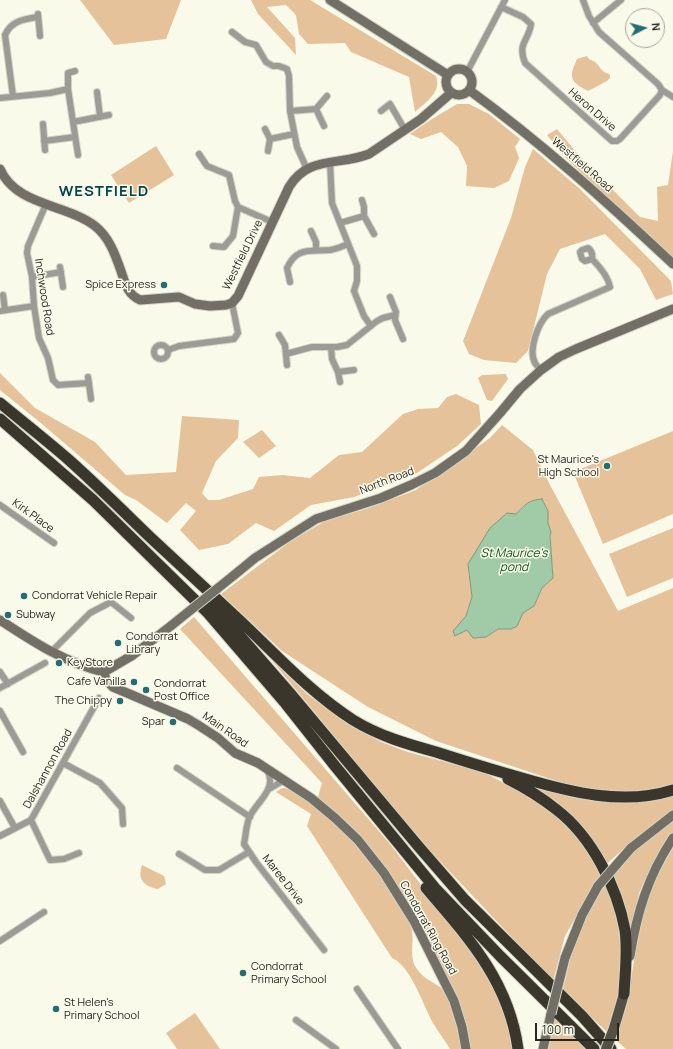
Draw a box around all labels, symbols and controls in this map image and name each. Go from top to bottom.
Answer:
north arrow [625,8,665,48]
text: N [649,22,664,32]
street label: Heron Drive [565,86,619,134]
street label: Westfield Road [549,135,615,195]
district label: WESTFIELD [59,183,149,201]
street label: Westfield Drive [220,218,266,292]
street label: Inchwood Road [31,258,57,336]
place label: Spice Express [85,278,156,292]
marker: Spice Express [159,280,169,290]
place label: St Maurice's High School [538,453,599,479]
marker: St Maurice's High School [602,461,612,471]
street label: North Road [358,465,416,497]
street label: Kirk Place [10,496,56,536]
water label: St Maurice's pond [481,547,547,575]
place label: Condorrat Vehicle Repair [32,589,157,603]
marker: Condorrat Vehicle Repair [19,591,29,601]
place label: Subway [16,608,55,622]
marker: Subway [3,610,13,620]
place label: Condorrat Library [126,630,178,656]
marker: Condorrat Library [113,638,123,648]
place label: KeyStore [67,656,113,670]
marker: KeyStore [54,658,64,668]
place label: Cafe Vanilla [67,675,126,689]
marker: Cafe Vanilla [129,677,139,687]
place label: Condorrat Post Office [154,677,210,703]
marker: Condorrat Post Office [141,685,151,695]
place label: The Chippy [55,694,112,708]
marker: The Chippy [115,696,125,706]
street label: Main Road [200,709,250,751]
place label: Spar [142,715,165,729]
marker: Spar [168,717,178,727]
street label: Dalshannon Road [21,727,75,811]
street label: Maree Drive [259,852,307,908]
street label: Condorrat Ring Road [397,879,459,977]
place label: Condorrat Primary School [251,960,326,986]
marker: Condorrat Primary School [238,968,248,978]
place label: St Helen's Primary School [64,996,139,1022]
marker: St Helen's Primary School [51,1004,61,1014]
scale bar [537,1015,621,1041]
text: 100 m [542,1021,574,1038]

